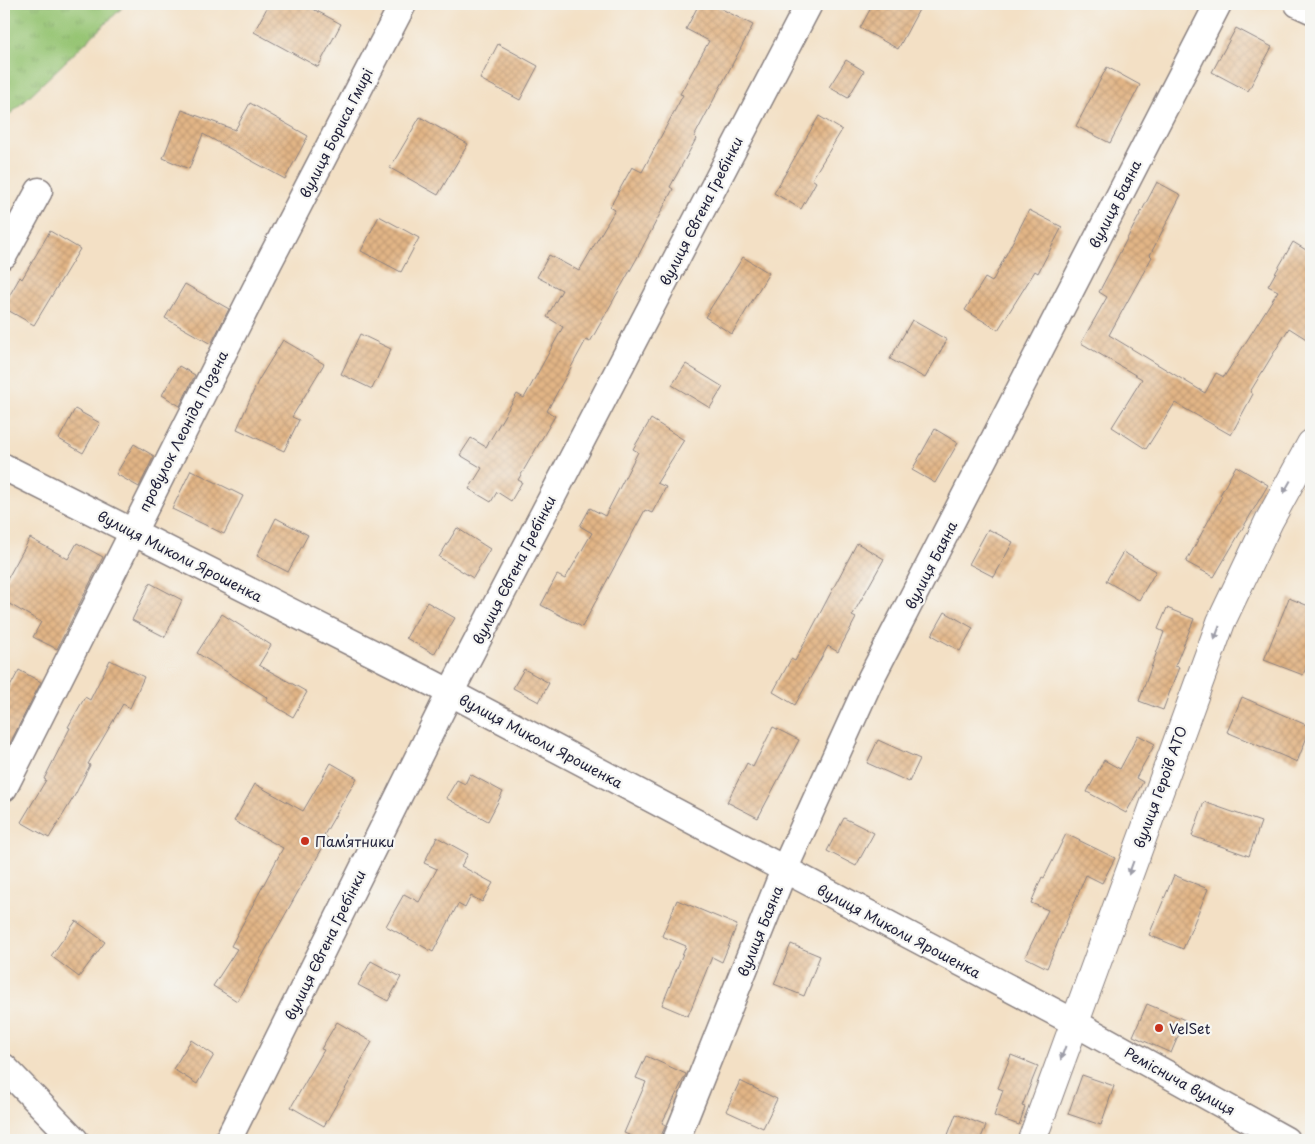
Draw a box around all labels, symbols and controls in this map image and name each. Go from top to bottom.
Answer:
street label: вулиця Бориса Гмирі [294,64,378,201]
street label: вулиця Євгена Гребінки [654,133,748,289]
street label: вулиця Баяна [1084,156,1146,252]
street label: провулок Леоніда Позена [133,346,233,515]
one-way arrow [1283,480,1292,494]
street label: вулиця Євгена Гребінки [467,492,561,648]
street label: вулиця Миколи Ярошенка [94,505,266,607]
street label: вулиця Баяна [900,517,962,613]
one-way arrow [1213,626,1220,641]
street label: вулиця Миколи Ярошенка [455,689,627,793]
street label: вулиця Героїв АТО [1128,723,1192,851]
place label: Памʼятники [315,831,395,852]
marker: Памʼятники [299,835,311,847]
one-way arrow [1127,861,1135,876]
street label: вулиця Євгена Гребінки [279,866,371,1024]
street label: вулиця Миколи Ярошенка [813,879,985,983]
street label: вулиця Баяна [732,882,788,980]
place label: VelSet [1169,1018,1210,1039]
marker: VelSet [1153,1022,1165,1034]
street label: Реміснича вулиця [1121,1042,1239,1120]
one-way arrow [1059,1046,1066,1061]

